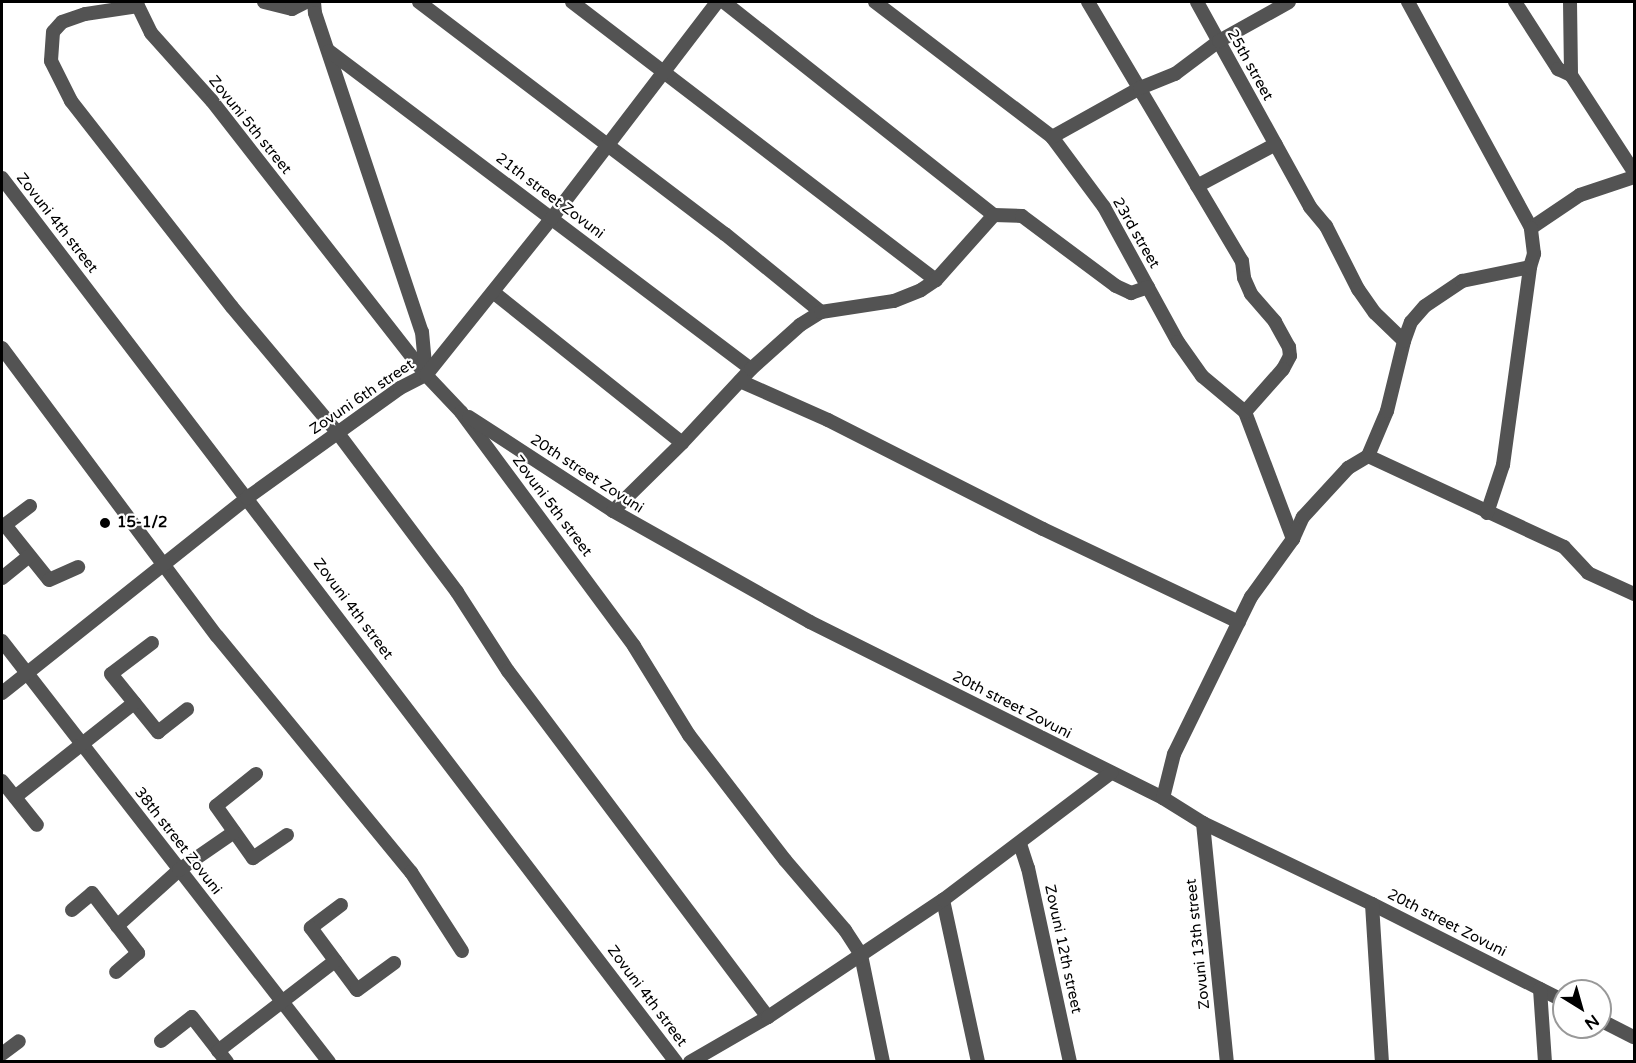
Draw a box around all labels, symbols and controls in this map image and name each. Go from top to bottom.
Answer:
street label: 25th street [1223,26,1277,104]
street label: Zovuni 5th street [205,72,295,178]
street label: 21th street Zovuni [492,149,608,243]
street label: Zovuni 4th street [12,169,102,277]
street label: 23rd street [1108,194,1164,272]
street label: Zovuni 6th street [307,356,417,438]
street label: 20th street Zovuni [527,431,647,517]
street label: Zovuni 5th street [508,452,596,560]
place label: 15-1/2 [117,514,167,532]
marker: 15-1/2 [98,516,112,530]
street label: Zovuni 4th street [309,555,397,663]
street label: 20th street Zovuni [949,667,1075,743]
street label: 38th street Zovuni [131,784,225,898]
street label: Zovuni 13th street [1182,878,1214,1010]
street label: Zovuni 12th street [1041,883,1085,1015]
street label: 20th street Zovuni [1384,885,1510,961]
street label: Zovuni 4th street [603,942,691,1050]
north arrow [1552,979,1612,1039]
text: N [1580,1010,1603,1034]

